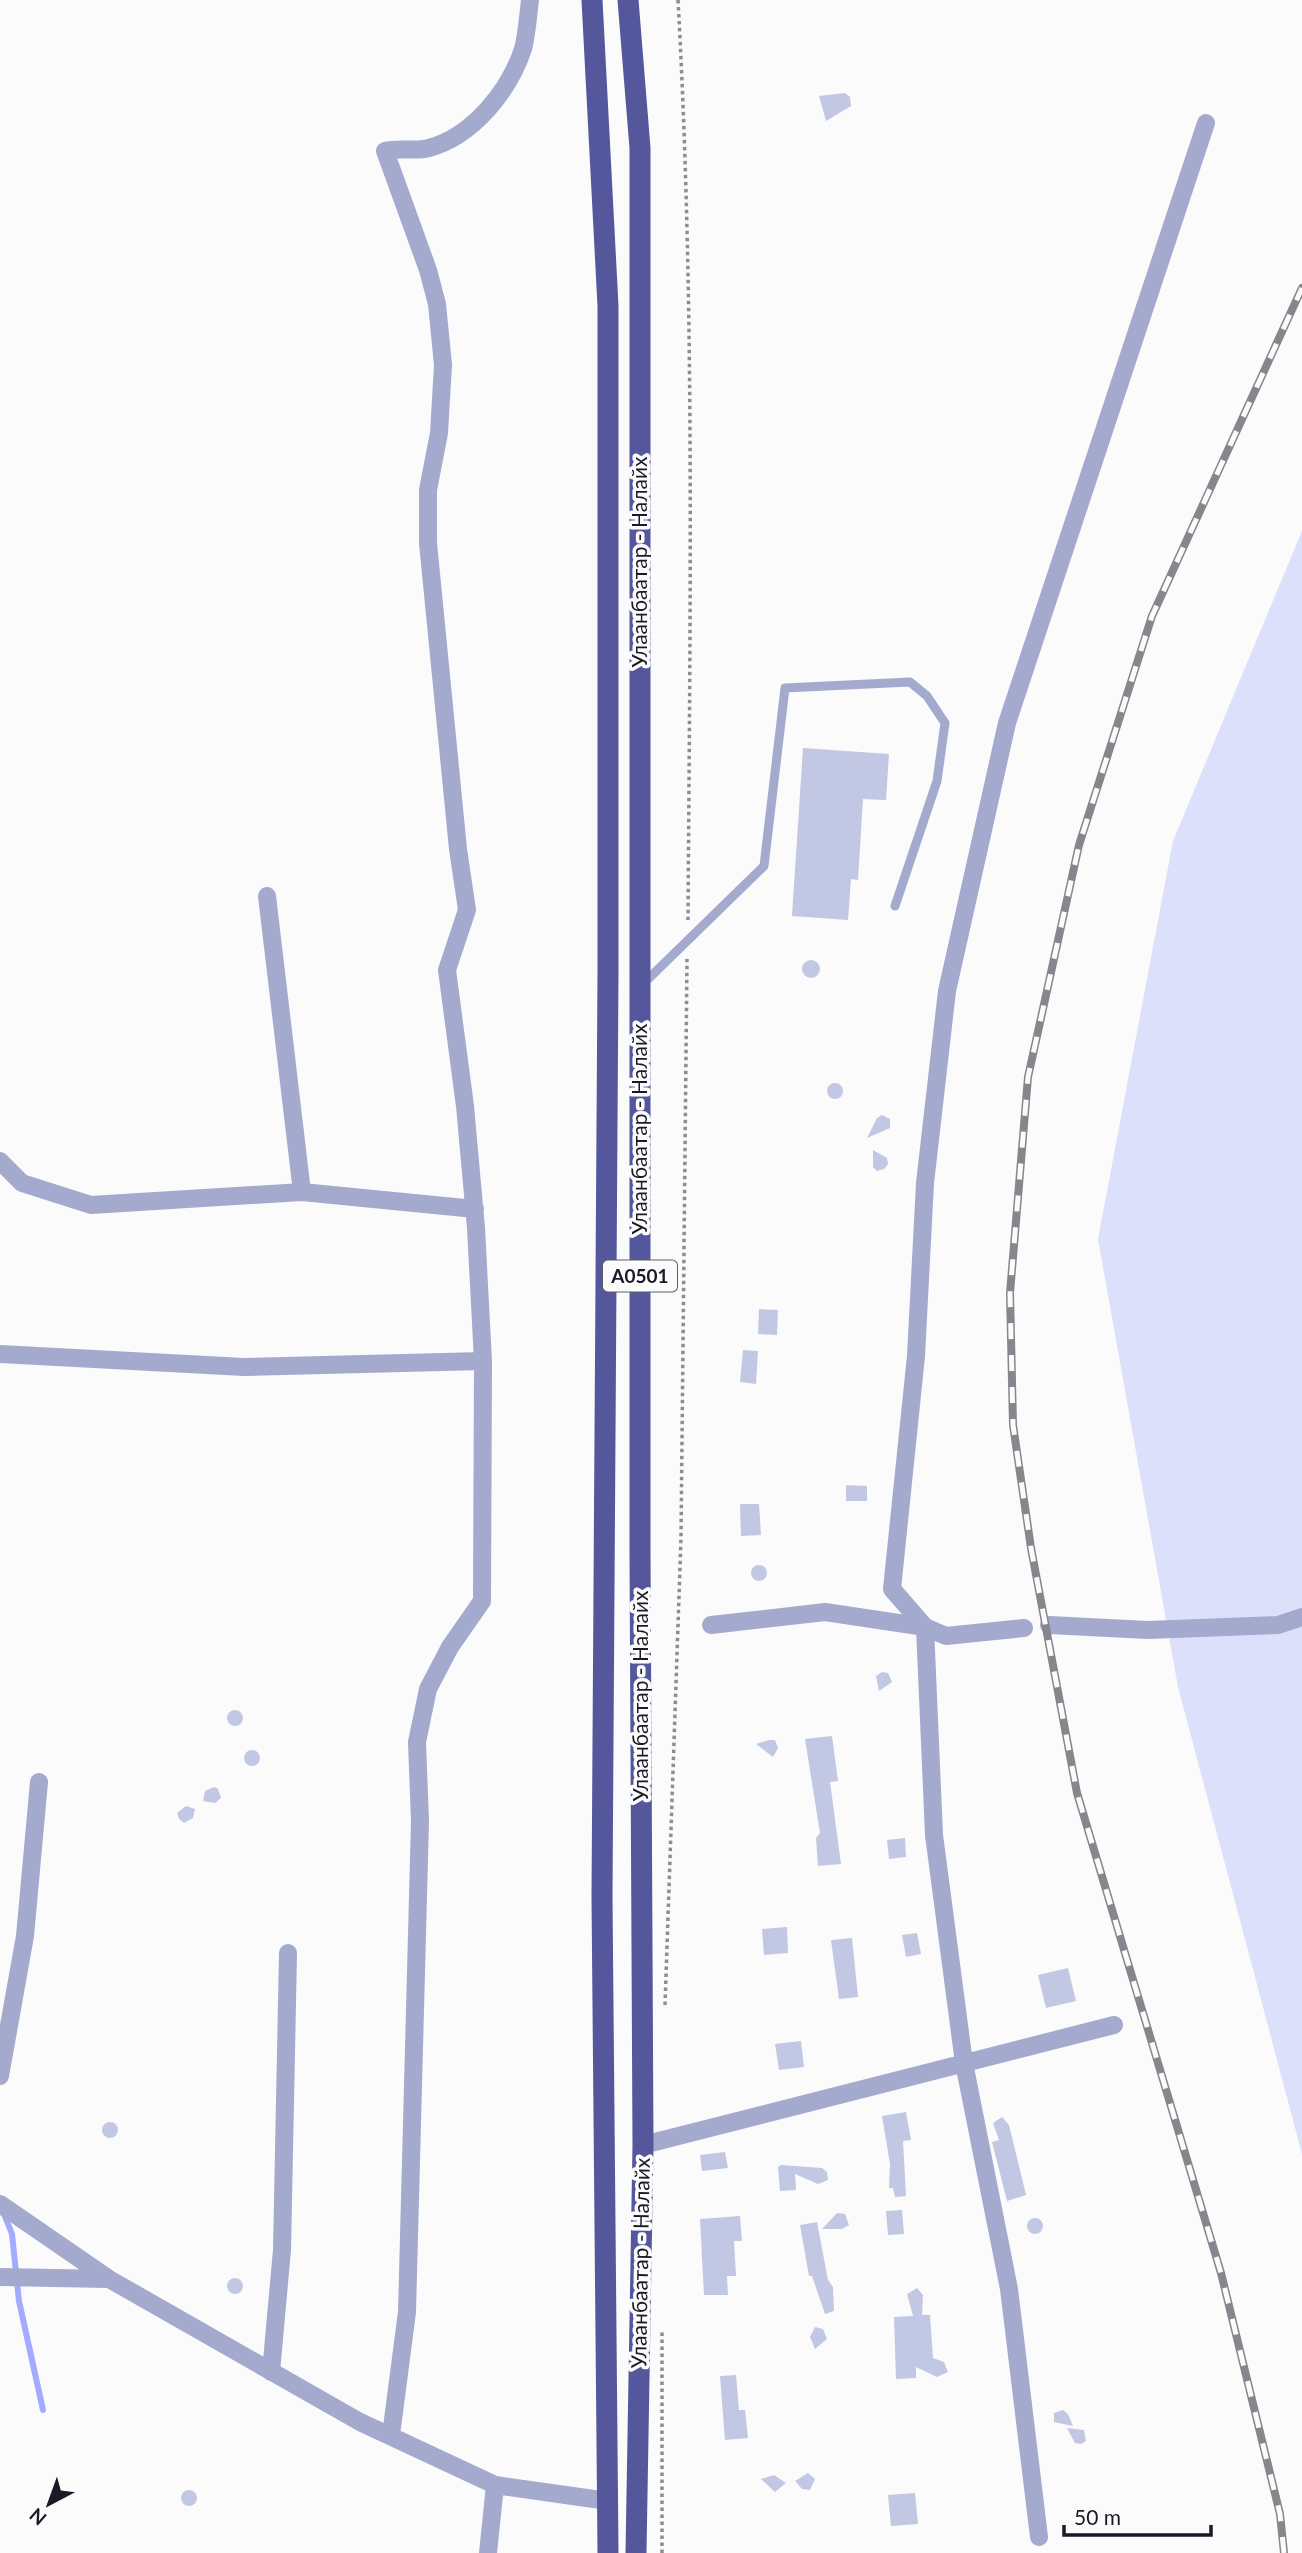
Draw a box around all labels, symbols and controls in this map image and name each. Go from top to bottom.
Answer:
street label: Улаанбаатар - Налайх [626,456,651,667]
street label: Улаанбаатар - Налайх [626,1023,651,1234]
road number: A0501 [603,1260,677,1292]
street label: Улаанбаатар - Налайх [627,1590,652,1801]
street label: Улаанбаатар - Налайх [625,2157,654,2369]
north arrow [14,2469,84,2539]
scale bar [1064,2494,1211,2538]
text: N [24,2504,51,2531]
text: 50 m [1074,2504,1121,2529]

